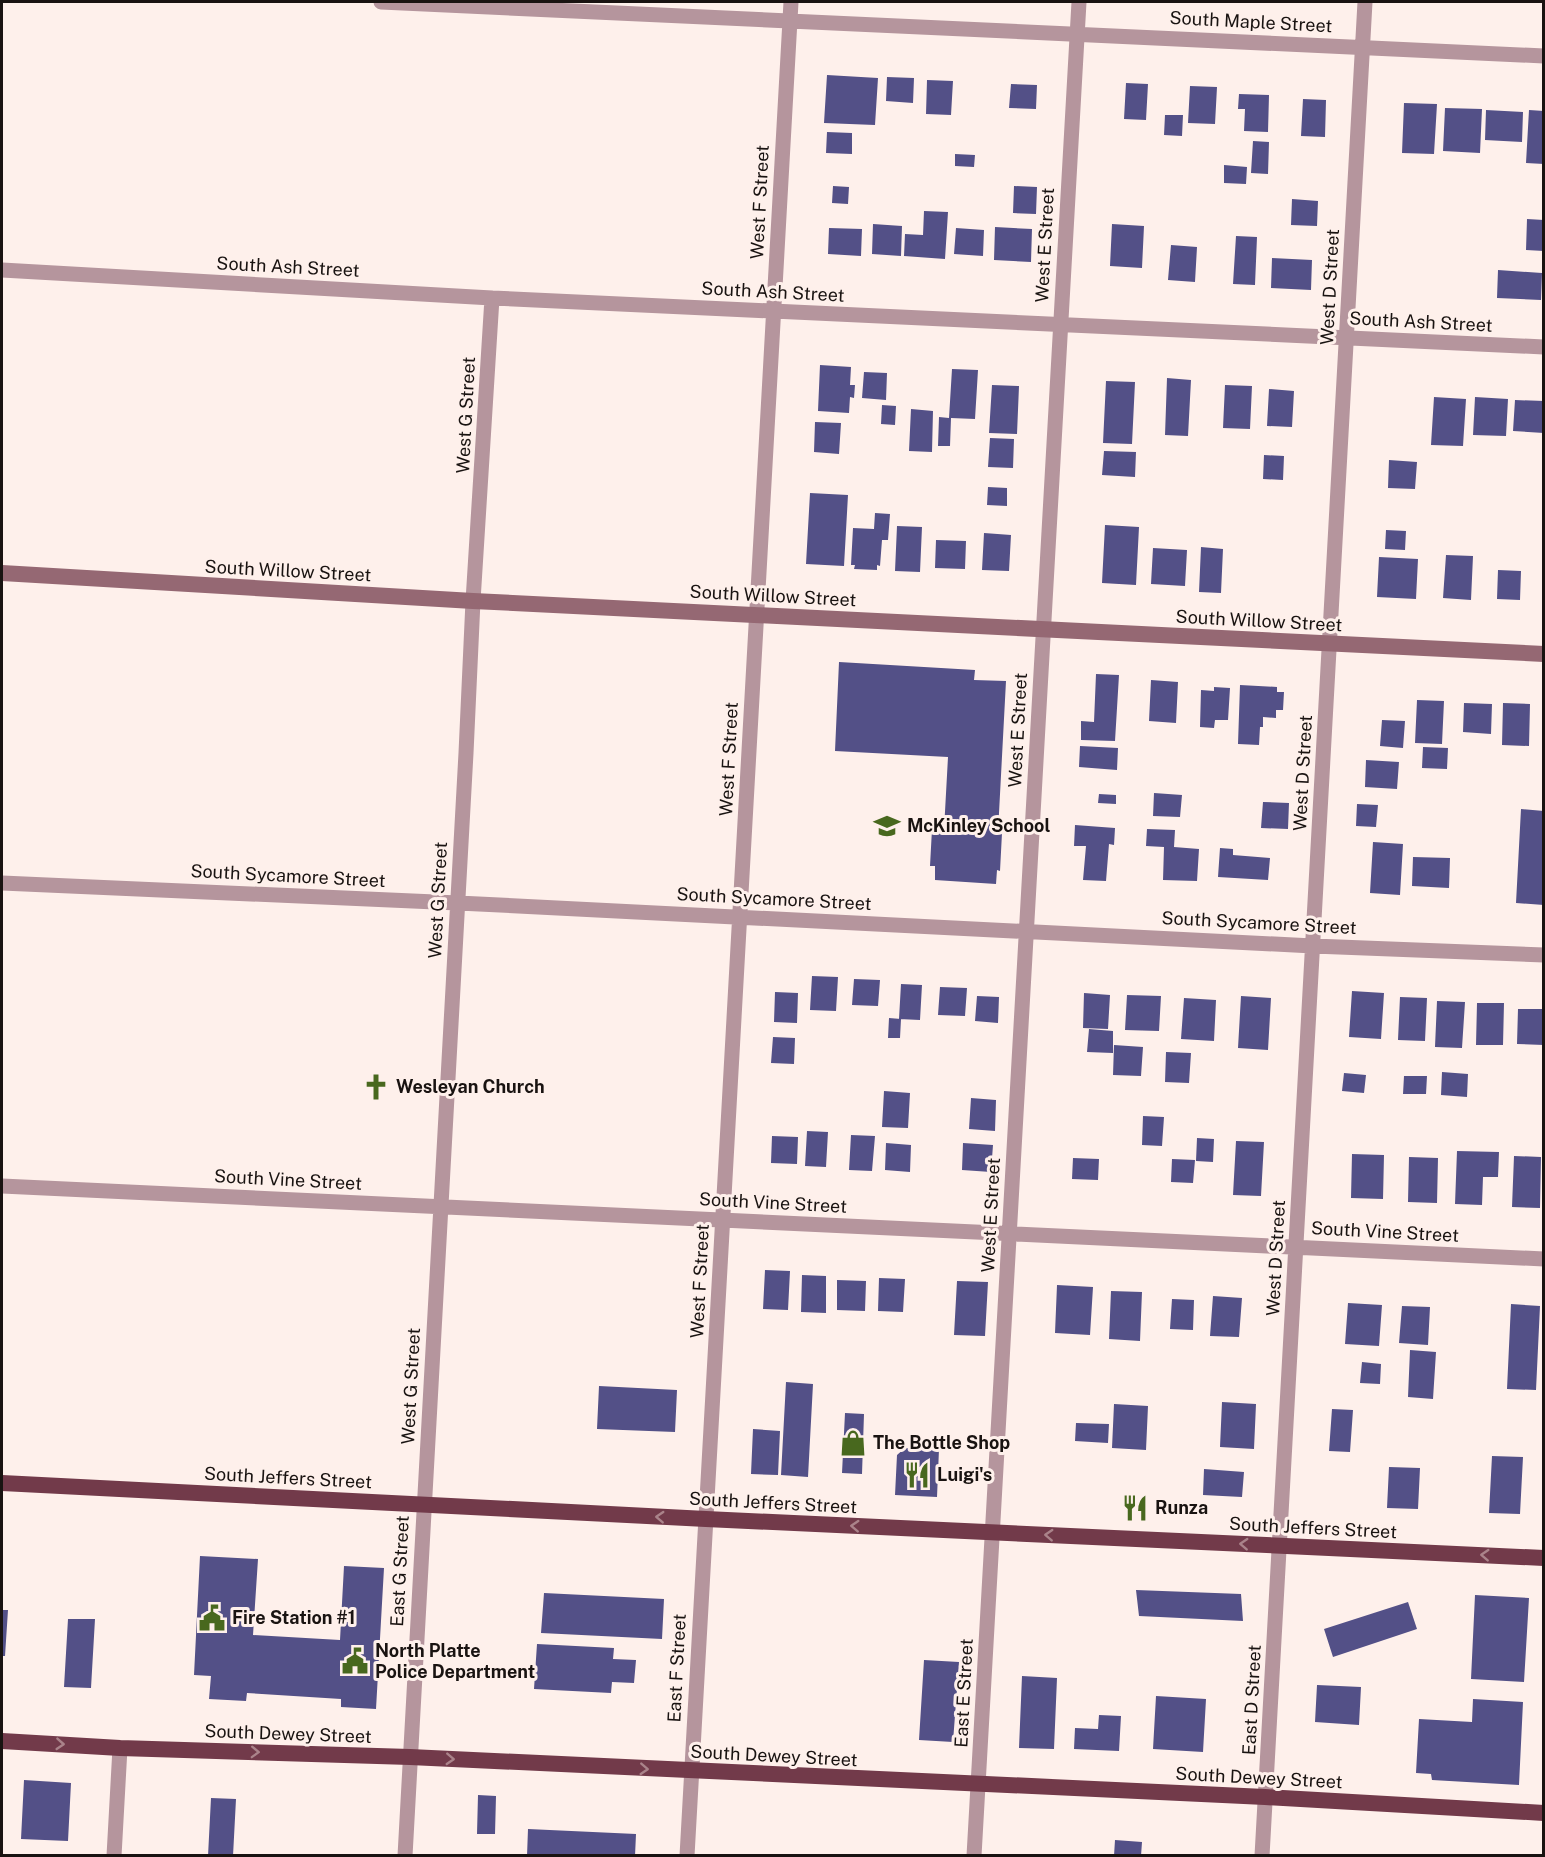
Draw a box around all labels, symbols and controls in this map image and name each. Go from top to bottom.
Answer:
street label: South Maple Street [1169,7,1333,36]
street label: West F Street [746,144,773,260]
street label: West E Street [1031,187,1058,303]
street label: West D Street [1316,228,1343,346]
street label: South Ash Street [216,252,360,281]
street label: South Ash Street [701,277,845,306]
street label: South Ash Street [1349,307,1493,336]
street label: West G Street [452,356,479,474]
street label: South Willow Street [204,556,372,585]
street label: South Willow Street [689,581,857,610]
street label: South Willow Street [1175,606,1343,635]
street label: West E Street [1004,672,1031,788]
street label: West F Street [715,701,742,817]
street label: West D Street [1289,714,1316,832]
school or university icon: McKinley School [872,811,902,841]
place label: McKinley School [907,815,1050,836]
street label: West G Street [424,841,451,959]
street label: South Sycamore Street [190,860,386,891]
street label: South Sycamore Street [676,883,872,914]
street label: South Sycamore Street [1161,907,1357,938]
church icon: Wesleyan Church [361,1072,391,1102]
place label: Wesleyan Church [396,1076,545,1097]
street label: West E Street [977,1157,1004,1273]
street label: South Vine Street [214,1165,363,1194]
street label: South Vine Street [699,1188,848,1217]
street label: West D Street [1262,1199,1289,1317]
street label: South Vine Street [1311,1217,1460,1246]
street label: West F Street [686,1223,713,1339]
street label: West G Street [397,1327,424,1445]
shop icon: The Bottle Shop [838,1428,868,1458]
place label: The Bottle Shop [873,1432,1010,1453]
restaurant icon: Luigi's [902,1460,932,1490]
street label: South Jeffers Street [204,1463,373,1492]
place label: Luigi's [937,1464,992,1485]
street label: South Jeffers Street [689,1488,858,1517]
restaurant icon: Runza [1120,1493,1150,1523]
place label: Runza [1155,1497,1208,1518]
one-way arrow [655,1511,664,1524]
street label: South Jeffers Street [1229,1513,1398,1542]
street label: East G Street [386,1515,413,1627]
one-way arrow [850,1520,859,1533]
one-way arrow [1045,1529,1054,1542]
one-way arrow [1240,1538,1249,1551]
one-way arrow [1481,1549,1490,1562]
public building icon: Fire Station #1 [197,1603,227,1633]
place label: Fire Station #1 [232,1607,355,1628]
street label: East F Street [663,1613,690,1723]
street label: East E Street [950,1638,977,1748]
place label: North Platte Police Department [375,1640,535,1682]
street label: East D Street [1238,1644,1265,1756]
public building icon: North Platte Police Department [340,1646,370,1676]
street label: South Dewey Street [204,1720,372,1747]
one-way arrow [55,1737,64,1750]
street label: South Dewey Street [690,1741,858,1770]
one-way arrow [250,1746,259,1758]
one-way arrow [445,1753,454,1766]
one-way arrow [640,1762,649,1775]
street label: South Dewey Street [1175,1763,1343,1792]

